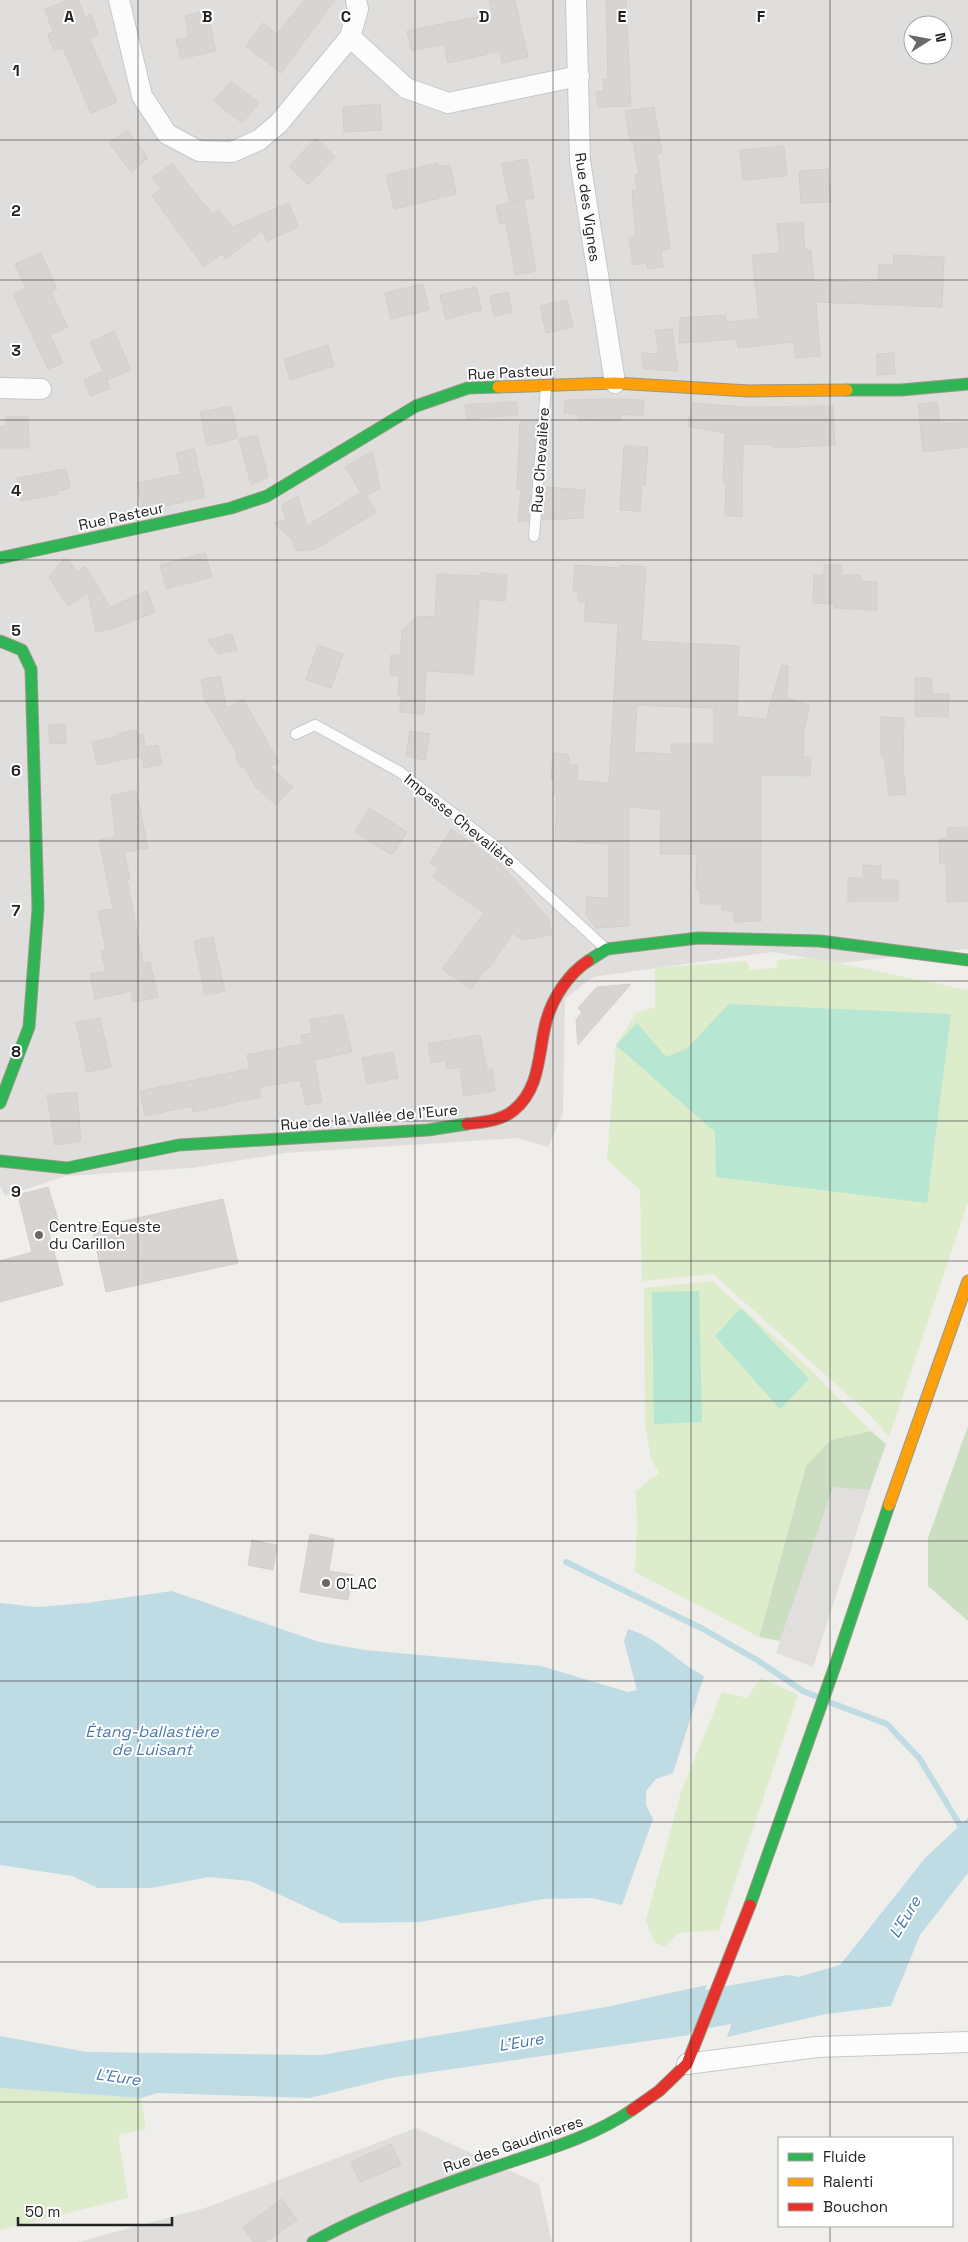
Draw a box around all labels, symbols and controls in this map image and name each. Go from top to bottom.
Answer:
text: A [64,6,74,27]
text: B [202,6,212,27]
text: C [341,6,351,27]
text: D [479,6,489,27]
text: E [618,6,627,27]
text: F [757,6,766,27]
north arrow [903,15,953,65]
text: N [931,31,950,44]
text: 1 [12,60,20,81]
street label: Rue des Vignes [571,151,605,263]
text: 2 [11,200,21,221]
text: 3 [11,340,21,361]
street label: Rue Pasteur [467,360,555,384]
street label: Rue Chevalière [527,406,553,513]
text: 4 [11,480,21,501]
street label: Rue Pasteur [77,498,166,534]
text: 5 [11,620,21,641]
text: 6 [11,760,21,781]
street label: Impasse Chevalière [401,769,520,871]
text: 7 [12,900,21,921]
text: 8 [11,1041,21,1062]
street label: Rue de la Vallée de l'Eure [280,1100,459,1134]
text: 9 [11,1181,21,1202]
place label: Centre Equeste du Carillon [49,1217,161,1253]
marker: Centre Equeste du Carillon [33,1229,45,1241]
place label: O'LAC [336,1574,377,1593]
marker: O'LAC [320,1577,332,1589]
water label: Étang-ballastière de Luisant [85,1721,219,1760]
water label: L'Eure [884,1892,926,1942]
water label: L'Eure [497,2028,546,2056]
water label: L'Eure [94,2063,142,2091]
street label: Rue des Gaudinieres [441,2111,585,2177]
legend [778,2137,953,2227]
text: Fluide [823,2147,866,2166]
text: Ralenti [823,2172,873,2191]
scale bar [18,2194,171,2226]
text: Bouchon [823,2197,888,2216]
text: 50 m [25,2202,60,2221]

